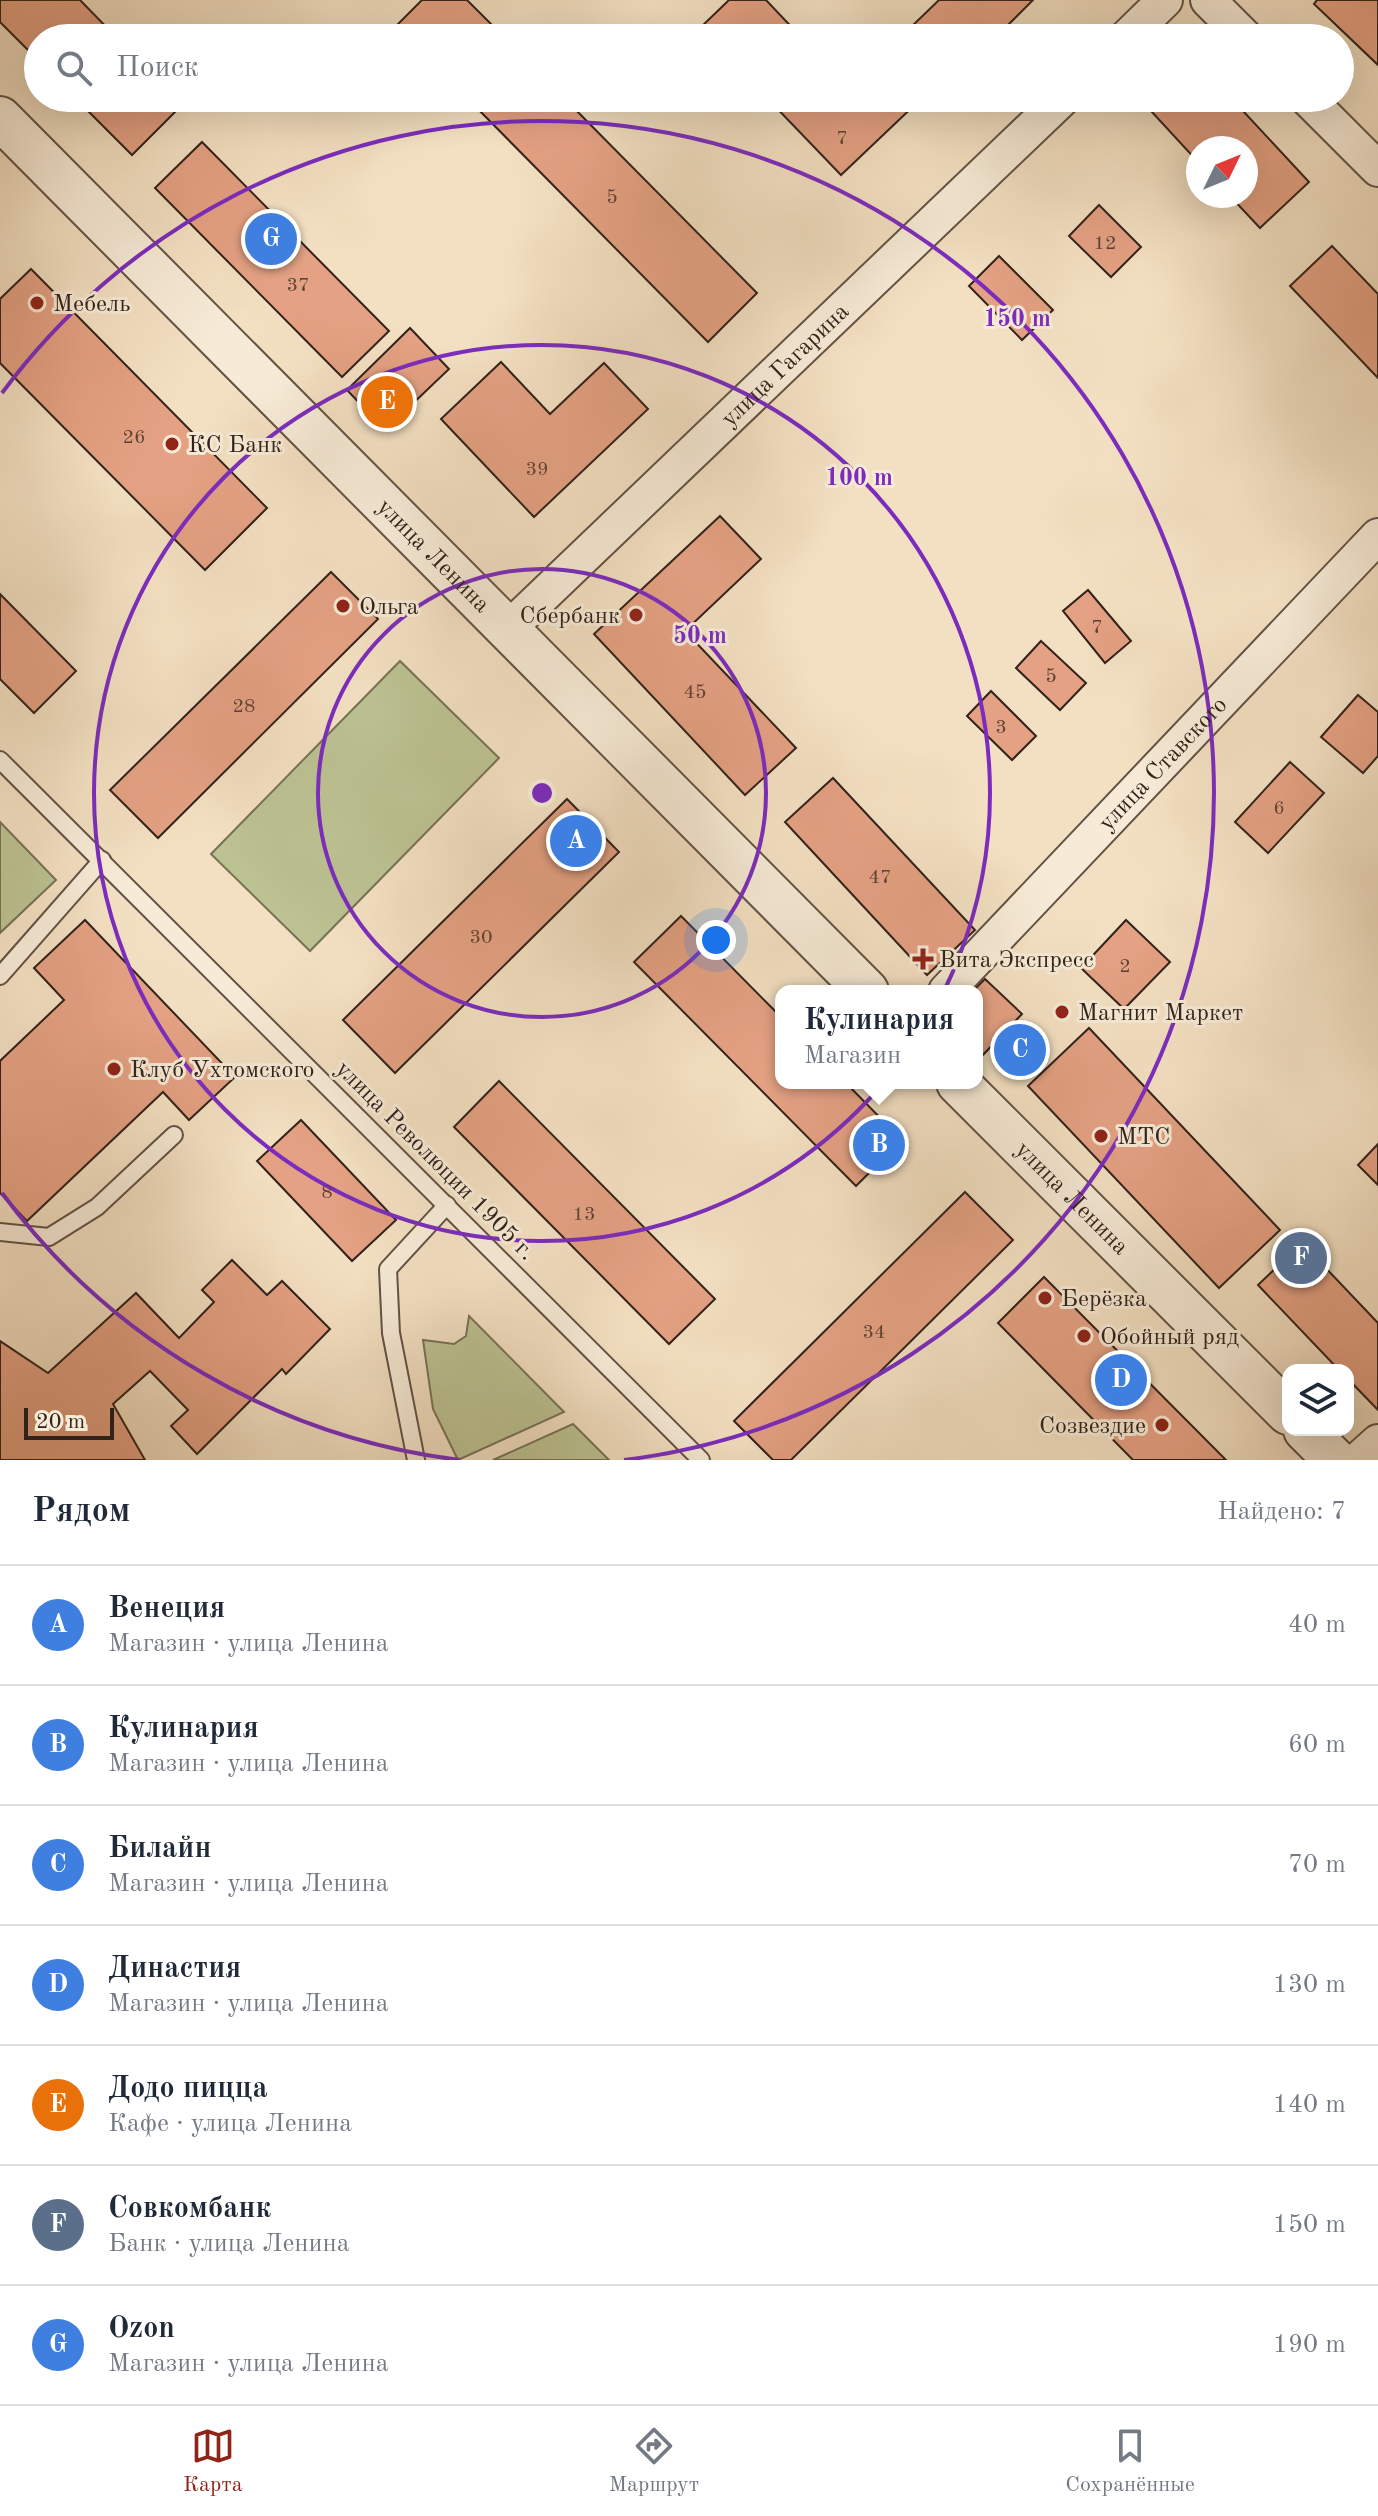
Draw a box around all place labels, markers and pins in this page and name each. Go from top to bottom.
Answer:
pin: G [245,209,297,269]
place label: Мебель [53,293,130,317]
marker: Мебель [28,294,46,312]
pin: E [361,372,413,432]
place label: КС Банк [188,434,282,458]
marker: КС Банк [163,435,181,453]
place label: Ольга [359,596,419,620]
marker: Ольга [334,597,352,615]
place label: Сбербанк [520,605,620,629]
marker: Сбербанк [627,606,645,624]
centre of rings [528,779,556,807]
pin: A [550,811,602,871]
place label: Вита Экспресс [939,949,1094,973]
marker: Вита Экспресс [914,950,932,968]
place label: Магнит Маркет [1078,1002,1243,1026]
marker: Магнит Маркет [1053,1003,1071,1021]
pin: C [994,1020,1046,1080]
place label: Клуб Ухтомского [130,1059,315,1083]
marker: Клуб Ухтомского [105,1060,123,1078]
pin: B [853,1115,905,1175]
place label: МТС [1117,1126,1170,1150]
marker: МТС [1092,1127,1110,1145]
pin: F [1275,1228,1327,1288]
place label: Берёзка [1061,1288,1147,1312]
marker: Берёзка [1036,1289,1054,1307]
place label: Обойный ряд [1100,1326,1239,1350]
marker: Обойный ряд [1075,1327,1093,1345]
pin: D [1095,1350,1147,1410]
place label: Созвездие [1039,1415,1146,1439]
marker: Созвездие [1153,1416,1171,1434]

